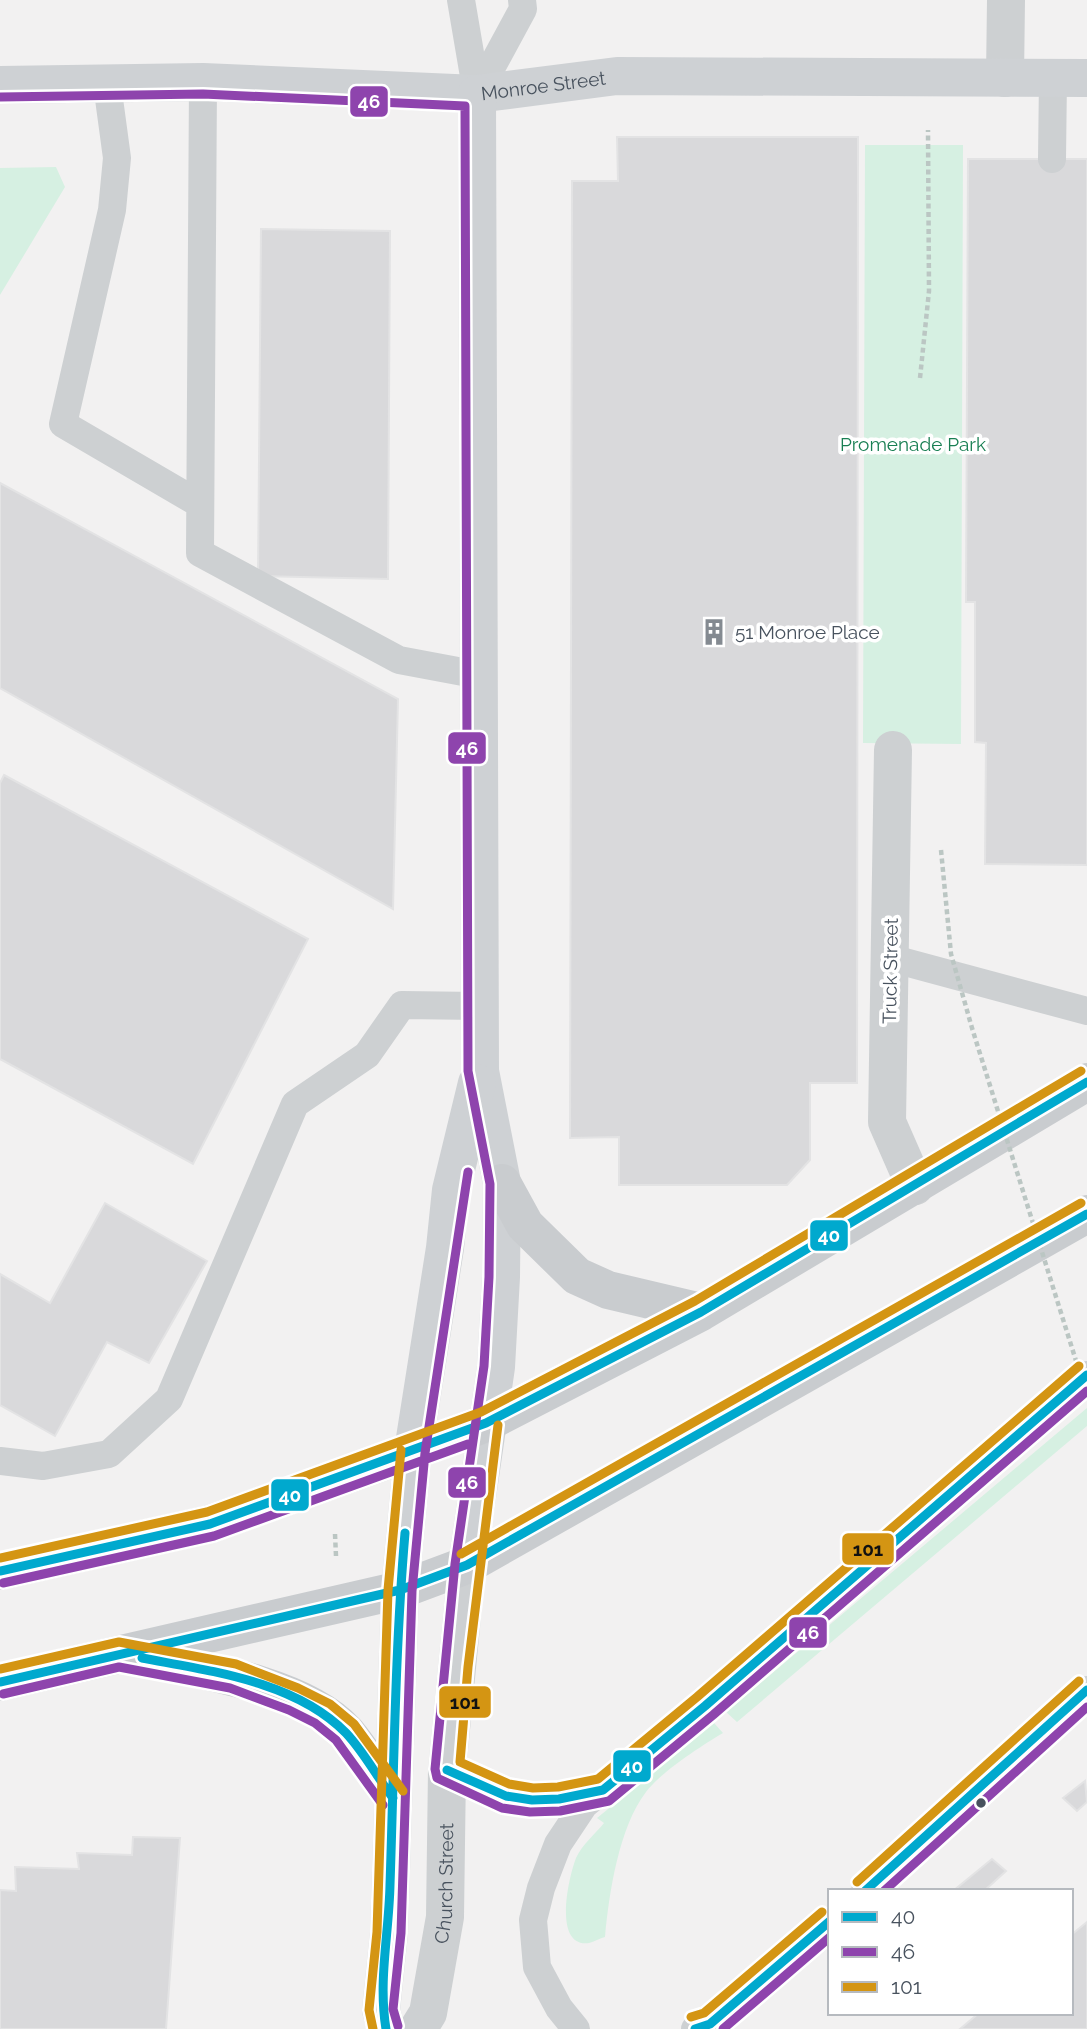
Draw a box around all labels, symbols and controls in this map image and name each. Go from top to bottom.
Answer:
street label: Monroe Street [480,67,607,104]
line badge: 46 [349,85,389,118]
text: 46 [358,90,380,112]
park label: Promenade Park [840,433,986,455]
building icon: 51 Monroe Place [699,617,729,647]
place label: 51 Monroe Place [735,621,880,643]
line badge: 46 [447,731,487,765]
text: 46 [456,737,478,759]
street label: Truck Street [878,917,902,1024]
line badge: 40 [809,1219,849,1252]
text: 40 [818,1224,840,1246]
line badge: 46 [447,1466,487,1499]
text: 46 [456,1471,478,1493]
line badge: 40 [270,1478,310,1512]
text: 40 [279,1484,301,1506]
line badge: 101 [841,1532,895,1566]
text: 101 [853,1538,883,1560]
line badge: 46 [788,1616,828,1649]
text: 46 [797,1621,819,1643]
line badge: 101 [438,1685,492,1719]
text: 101 [450,1691,480,1713]
line badge: 40 [612,1749,652,1783]
text: 40 [621,1755,643,1777]
unlabelled marker [974,1796,988,1810]
street label: Church Street [429,1822,457,1945]
legend [828,1889,1073,2015]
text: 40 [891,1904,915,1929]
text: 46 [891,1939,915,1964]
text: 101 [891,1974,922,1999]

